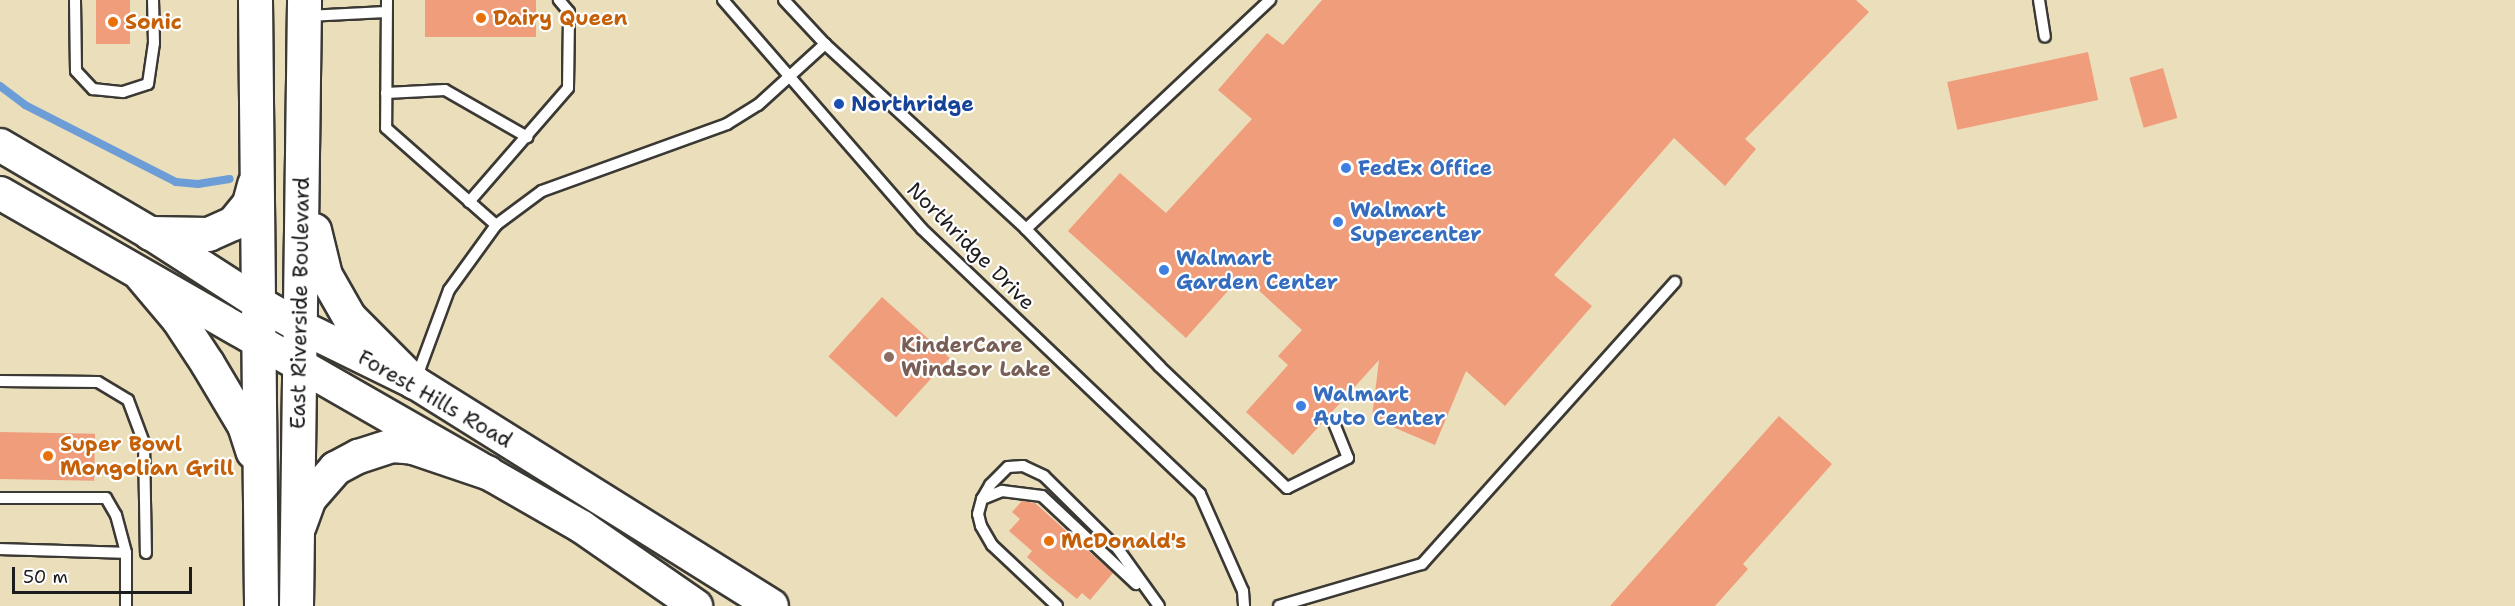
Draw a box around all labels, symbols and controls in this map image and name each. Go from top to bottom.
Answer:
place label: Dairy Queen [493,5,627,31]
place label: Sonic [125,9,182,35]
marker: Dairy Queen [474,11,488,25]
marker: Sonic [106,15,120,29]
place label: Northridge [851,91,974,117]
marker: Northridge [832,97,846,111]
place label: FedEx Office [1358,155,1492,181]
marker: FedEx Office [1339,161,1353,175]
street label: East Riverside Boulevard [285,177,315,429]
street label: Northridge Drive [902,177,1040,315]
place label: Walmart Supercenter [1350,197,1481,247]
marker: Walmart Supercenter [1331,215,1345,229]
place label: Walmart Garden Center [1176,245,1338,295]
marker: Walmart Garden Center [1157,263,1171,277]
place label: KinderCare Windsor Lake [901,332,1051,382]
street label: Forest Hills Road [353,345,517,453]
marker: KinderCare Windsor Lake [882,350,896,364]
place label: Walmart Auto Center [1313,381,1445,431]
marker: Walmart Auto Center [1294,399,1308,413]
place label: Super Bowl Mongolian Grill [60,431,234,481]
marker: Super Bowl Mongolian Grill [41,449,55,463]
place label: McDonald's [1061,528,1186,554]
marker: McDonald's [1042,534,1056,548]
scale bar [15,555,195,593]
text: 50 m [23,565,68,589]

